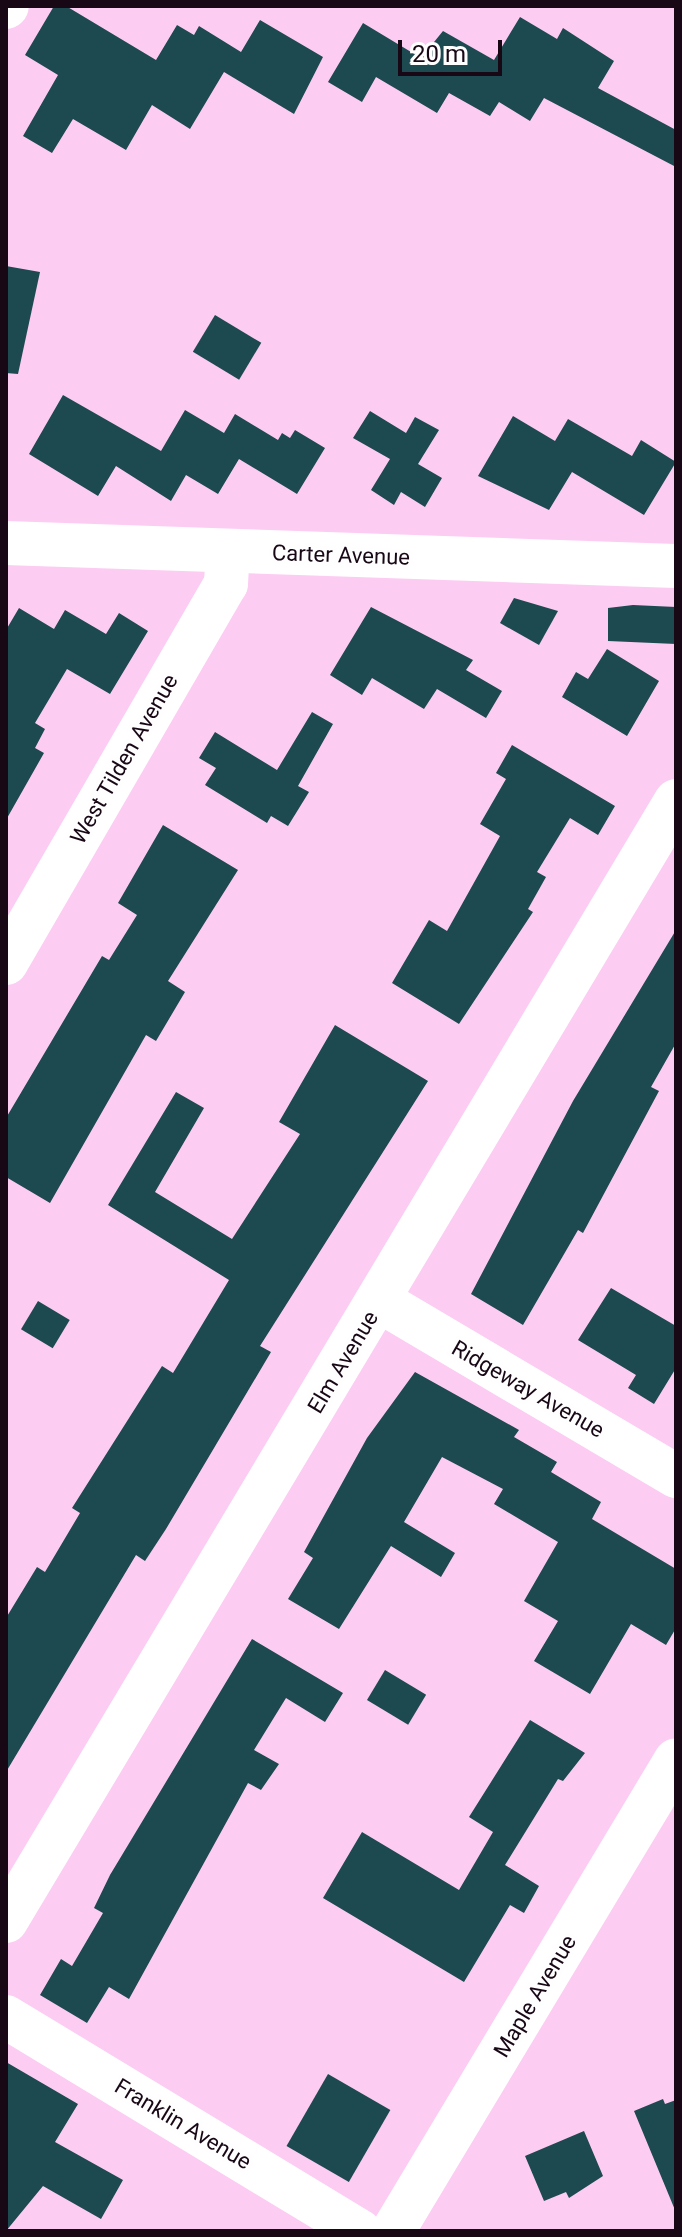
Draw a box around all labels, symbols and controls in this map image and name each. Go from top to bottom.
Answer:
scale bar [402,24,506,74]
text: 20 m [412,40,466,68]
street label: Carter Avenue [272,539,410,571]
street label: West Tilden Avenue [64,669,184,849]
street label: Elm Avenue [302,1306,384,1418]
street label: Ridgeway Avenue [447,1335,609,1443]
street label: Maple Avenue [488,1930,582,2062]
street label: Franklin Avenue [110,2073,256,2175]

